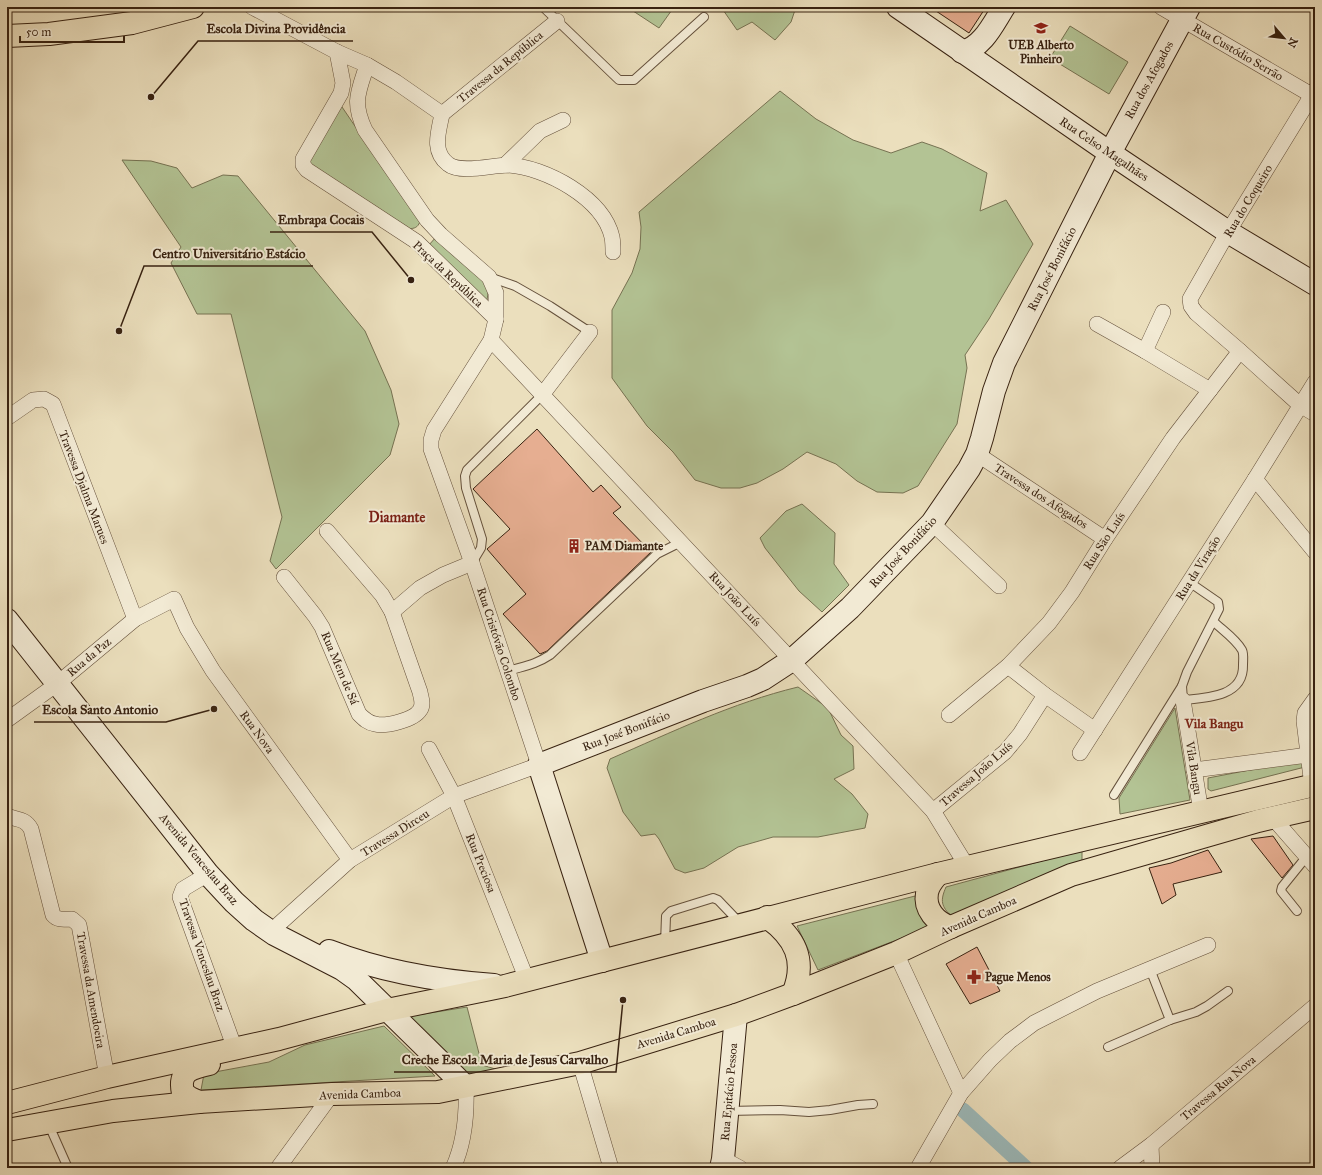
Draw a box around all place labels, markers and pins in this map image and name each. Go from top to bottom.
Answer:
callout: Escola Divina Providência [198,16,353,41]
school or university icon: UEB Alberto Pinheiro [1033,20,1049,36]
place label: UEB Alberto Pinheiro [1008,38,1074,66]
callout: Embrapa Cocais [270,207,372,232]
callout: Centro Universitário Estácio [144,241,313,266]
building icon: PAM Diamante [566,538,582,554]
place label: PAM Diamante [585,539,663,553]
callout: Escola Santo Antonio [34,697,166,722]
pharmacy icon: Pague Menos [966,969,982,985]
place label: Pague Menos [985,970,1051,985]
callout: Creche Escola Maria de Jesus Carvalho [394,1047,616,1072]

